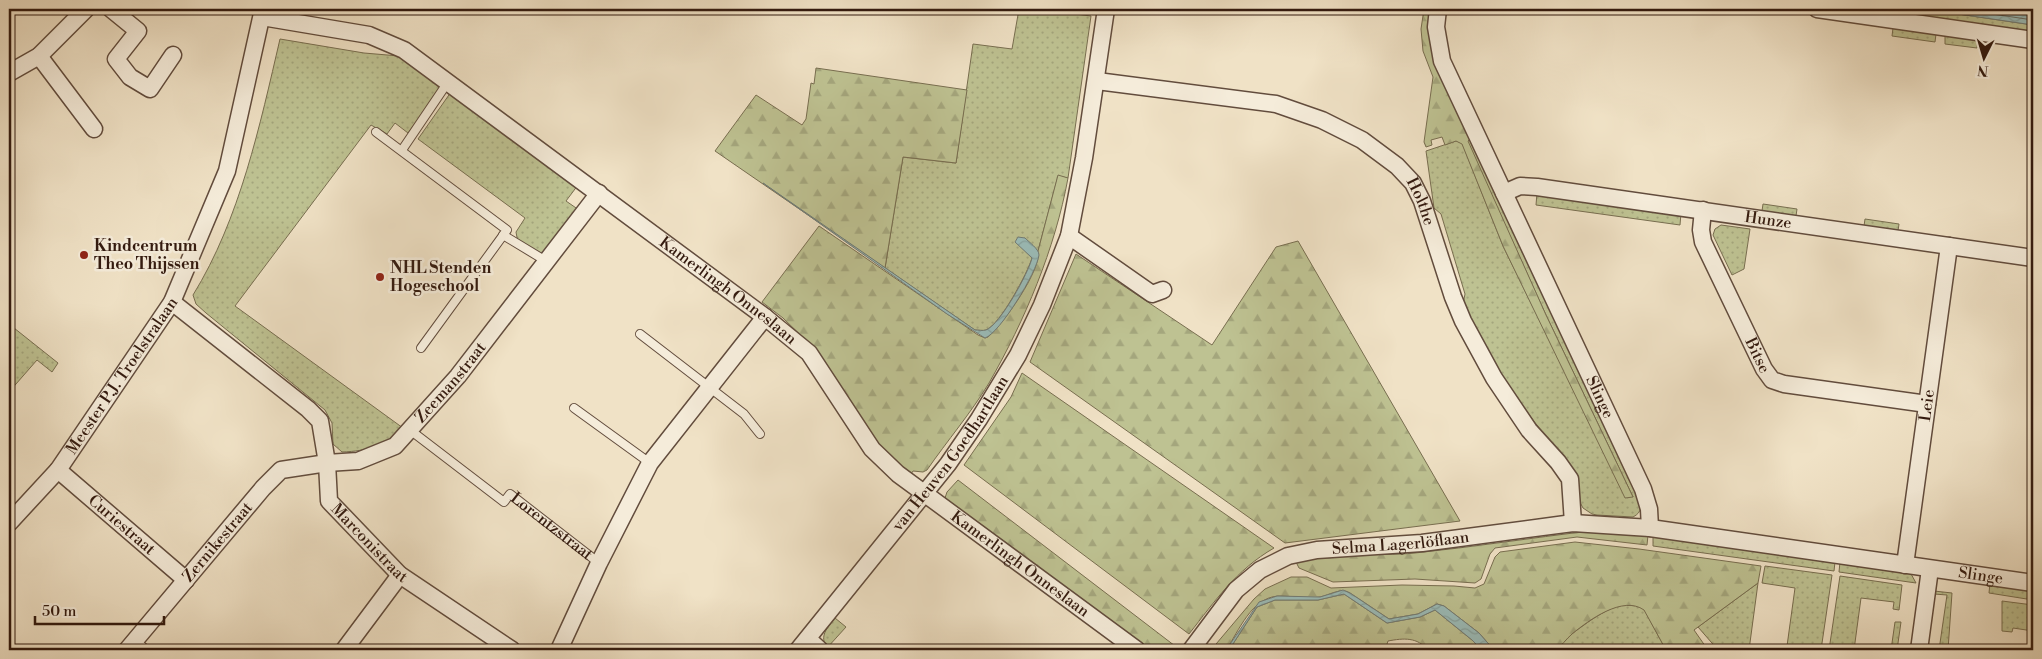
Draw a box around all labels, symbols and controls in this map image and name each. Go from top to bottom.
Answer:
north arrow [1960,32,2010,82]
text: N [1977,61,1989,79]
street label: Holthe [1402,174,1439,228]
street label: Hunze [1743,207,1793,233]
street label: Kamerlingh Onneslaan [655,232,801,349]
place label: Kindcentrum Theo Thijssen [94,236,200,274]
marker: Kindcentrum Theo Thijssen [78,249,90,261]
place label: NHL Stenden Hogeschool [390,258,491,296]
marker: NHL Stenden Hogeschool [374,271,386,283]
street label: Meester P.J. Troelstralaan [61,293,183,458]
street label: Bitse [1740,333,1774,376]
street label: Zeemanstraat [411,338,491,427]
street label: van Heuven Goedhartlaan [887,372,1013,536]
street label: Slinge [1581,373,1618,422]
street label: Leie [1915,388,1939,423]
street label: Lorentzstraat [506,488,597,565]
street label: Curiestraat [84,490,160,559]
street label: Zernikestraat [178,498,257,586]
street label: Marconistraat [327,499,412,587]
street label: Kamerlingh Onneslaan [947,506,1094,622]
street label: Selma Lagerlöflaan [1331,527,1471,559]
street label: Slinge [1957,562,2004,589]
scale bar [35,594,164,626]
text: 50 m [42,602,76,621]

